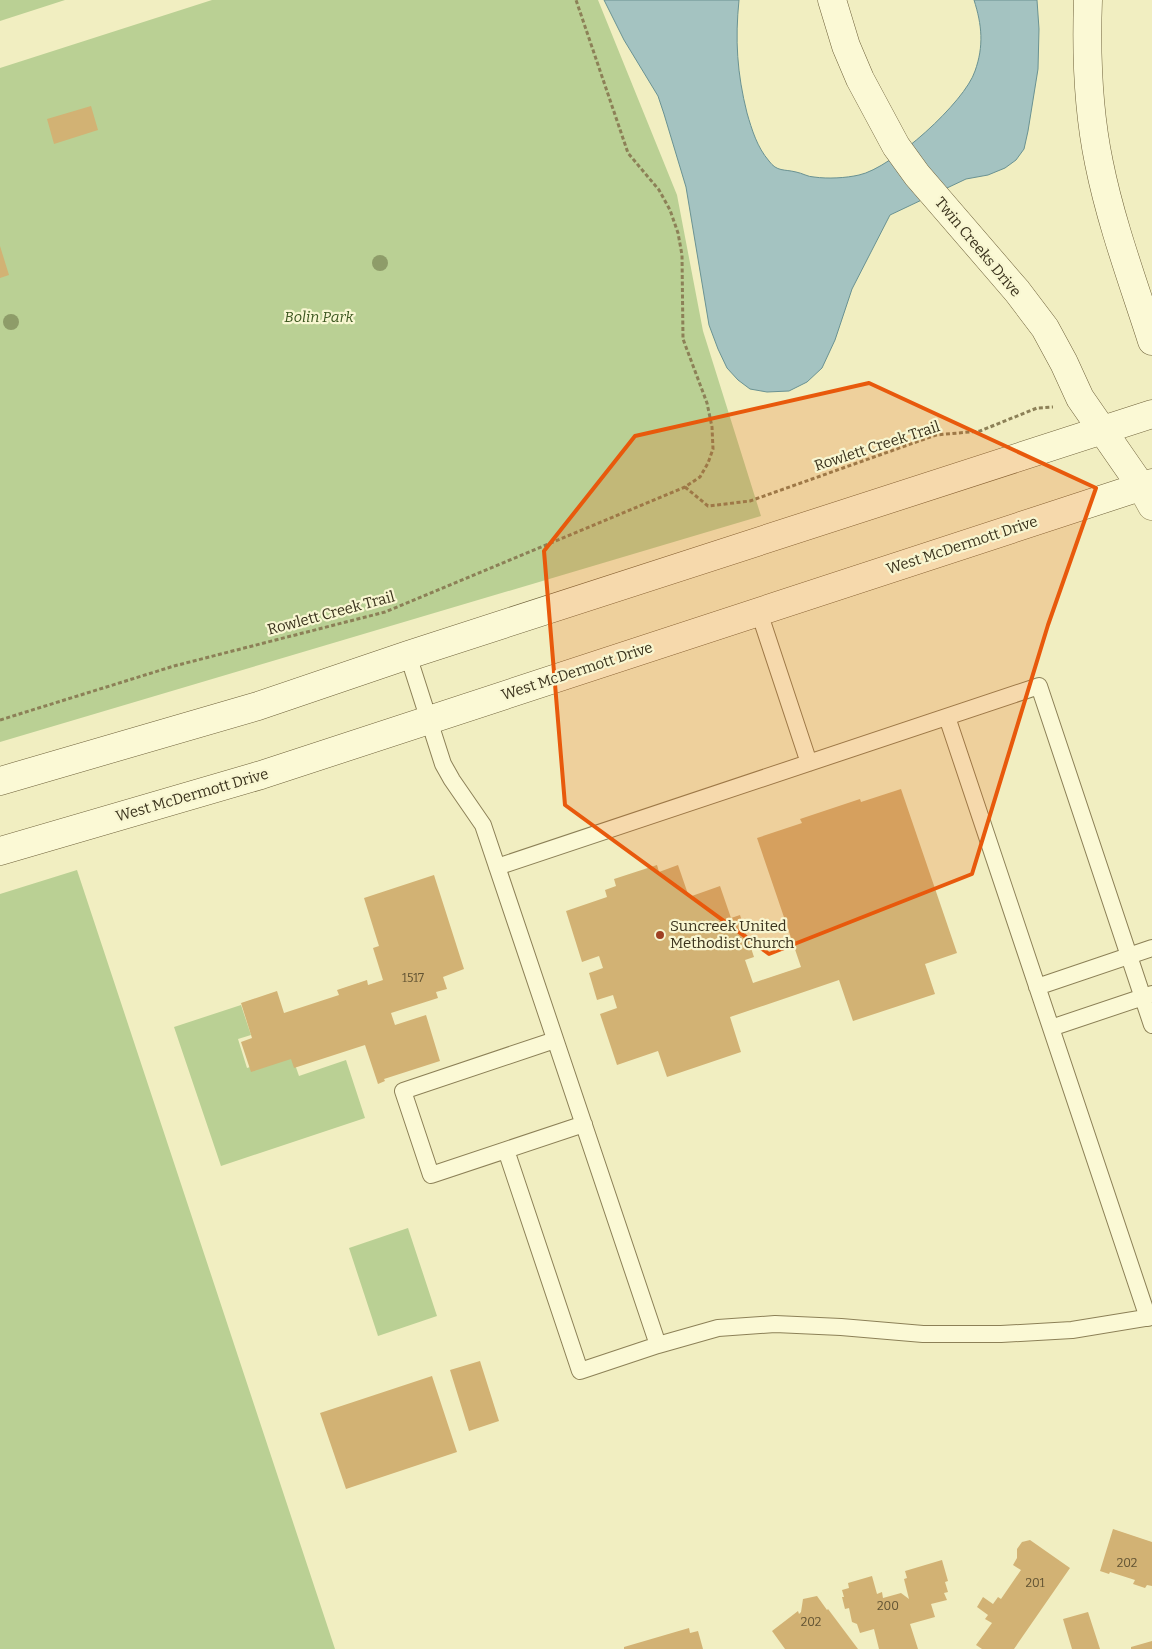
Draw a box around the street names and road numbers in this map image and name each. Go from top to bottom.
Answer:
street label: Twin Creeks Drive [931,194,1025,300]
street label: Rowlett Creek Trail [812,417,942,475]
street label: West McDermott Drive [884,512,1040,578]
street label: Rowlett Creek Trail [265,587,397,639]
street label: West McDermott Drive [499,638,655,704]
street label: West McDermott Drive [114,765,270,825]

